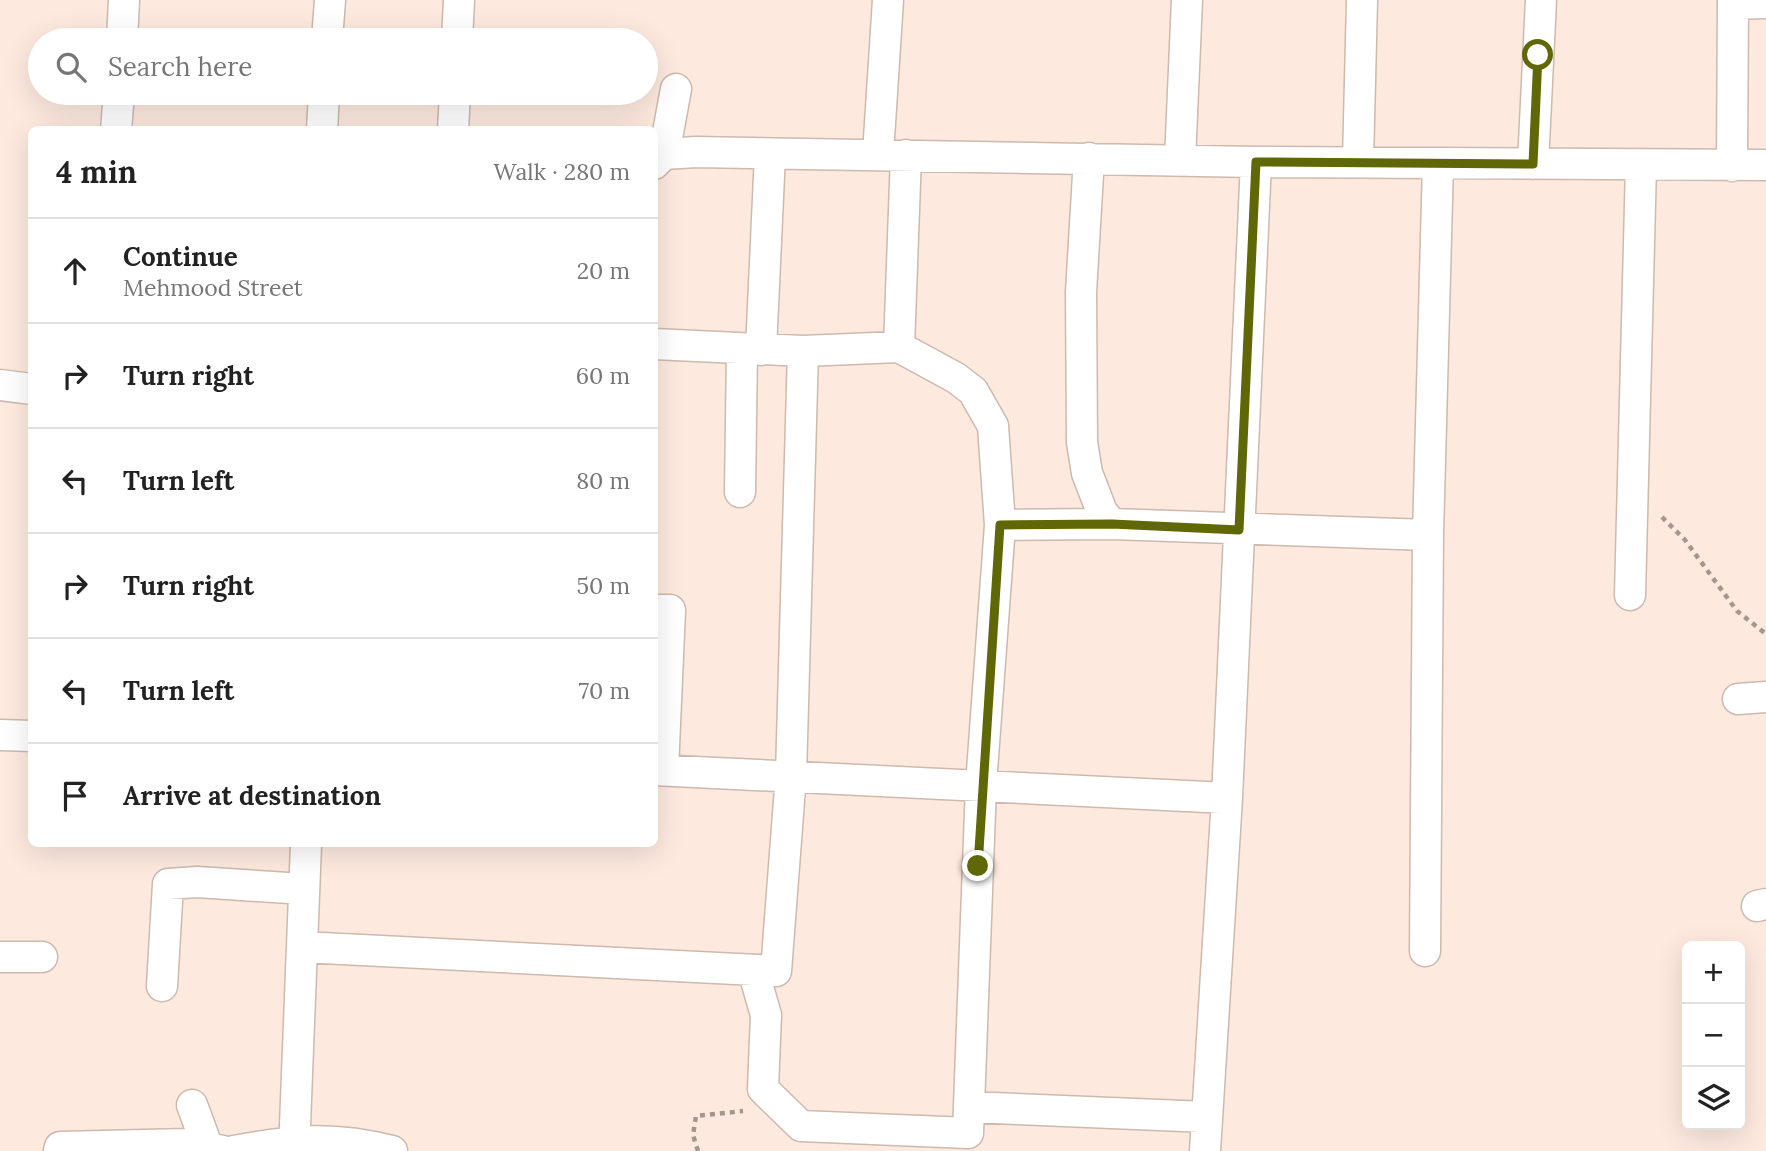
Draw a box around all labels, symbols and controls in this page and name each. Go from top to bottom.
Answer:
search box [28,28,658,105]
route start [1522,39,1553,70]
icon: search [52,48,90,86]
text: Search here [108,50,252,83]
text: 4 min [56,153,137,191]
text: Walk · 280 m [494,157,630,186]
text: Continue [123,240,238,273]
icon: ahead [56,252,94,290]
text: 20 m [577,256,630,285]
text: Mehmood Street [123,273,303,302]
icon: right [56,357,94,395]
text: Turn right [123,359,254,392]
text: 60 m [576,361,630,390]
icon: left [56,462,94,500]
text: Turn left [123,464,234,497]
text: 80 m [576,466,630,495]
icon: right [56,567,94,605]
text: Turn right [123,569,254,602]
text: 50 m [577,571,630,600]
icon: left [56,672,94,710]
text: Turn left [123,674,234,707]
text: 70 m [579,676,630,705]
icon: arrive [56,777,94,815]
text: Arrive at destination [123,779,381,812]
route end [962,850,993,881]
map controls [1682,941,1745,1130]
button: + [1682,941,1745,1004]
button: − [1682,1004,1745,1067]
button: layers [1682,1067,1745,1130]

